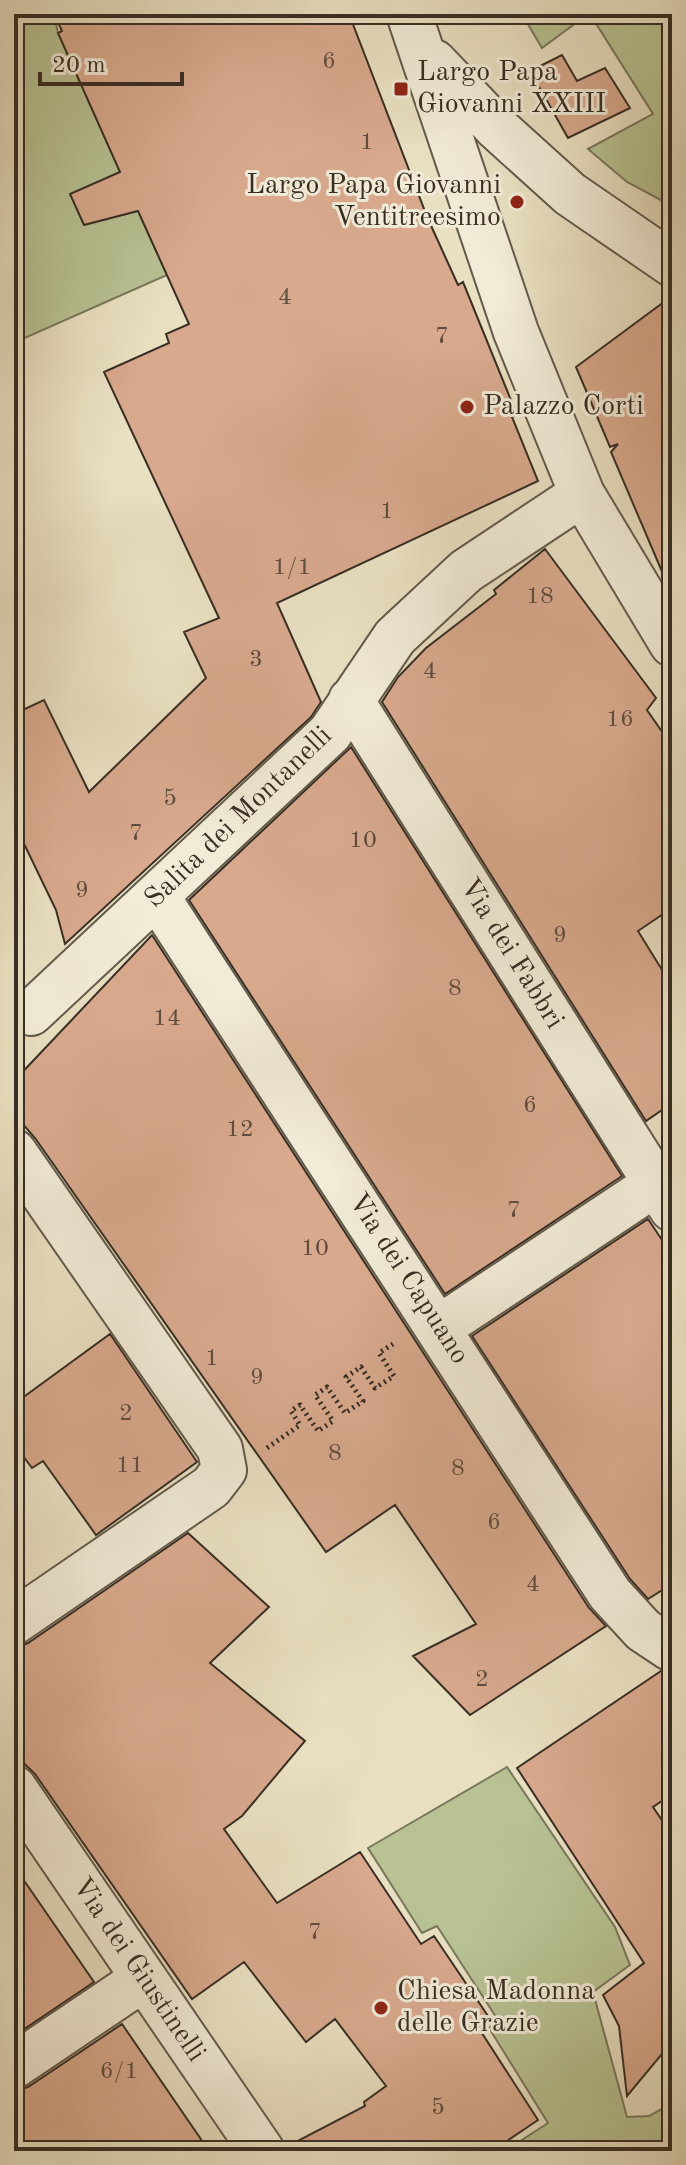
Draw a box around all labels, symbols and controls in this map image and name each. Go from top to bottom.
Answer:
scale bar [40,36,182,86]
house number: 6 [322,50,336,74]
text: 20 m [52,54,106,78]
place label: Largo Papa Giovanni XXIII [417,59,606,119]
marker: Largo Papa Giovanni XXIII [392,80,410,98]
house number: 1 [360,131,374,155]
place label: Largo Papa Giovanni Ventitreesimo [246,172,501,232]
marker: Largo Papa Giovanni Ventitreesimo [508,193,526,211]
house number: 4 [278,286,292,310]
house number: 7 [435,325,449,349]
place label: Palazzo Corti [483,393,644,421]
marker: Palazzo Corti [458,398,476,416]
house number: 1 [380,500,394,524]
house number: 1/1 [273,556,311,580]
house number: 18 [526,585,554,609]
house number: 3 [249,648,263,672]
house number: 4 [423,660,437,684]
house number: 16 [606,708,634,732]
street label: Salita dei Montanelli [140,722,338,914]
house number: 5 [163,787,177,811]
house number: 7 [129,822,143,846]
house number: 10 [349,829,377,853]
street label: Via dei Fabbri [454,874,568,1034]
house number: 9 [75,879,89,903]
house number: 9 [553,924,567,948]
house number: 8 [448,977,462,1001]
house number: 14 [153,1007,181,1031]
house number: 6 [523,1094,537,1118]
house number: 12 [226,1118,254,1142]
street label: Via dei Capuano [343,1189,473,1369]
house number: 7 [507,1199,521,1223]
house number: 10 [301,1237,329,1261]
house number: 1 [205,1347,219,1371]
house number: 9 [250,1366,264,1390]
house number: 2 [119,1402,133,1426]
house number: 8 [328,1442,342,1466]
house number: 11 [116,1454,144,1478]
house number: 8 [451,1457,465,1481]
house number: 6 [487,1511,501,1535]
house number: 4 [526,1573,540,1597]
house number: 2 [475,1668,489,1692]
street label: Via dei Giustinelli [66,1873,210,2067]
house number: 7 [308,1921,322,1945]
place label: Chiesa Madonna delle Grazie [397,1978,595,2038]
marker: Chiesa Madonna delle Grazie [372,1999,390,2017]
house number: 6/1 [100,2060,138,2084]
house number: 5 [431,2096,445,2120]

